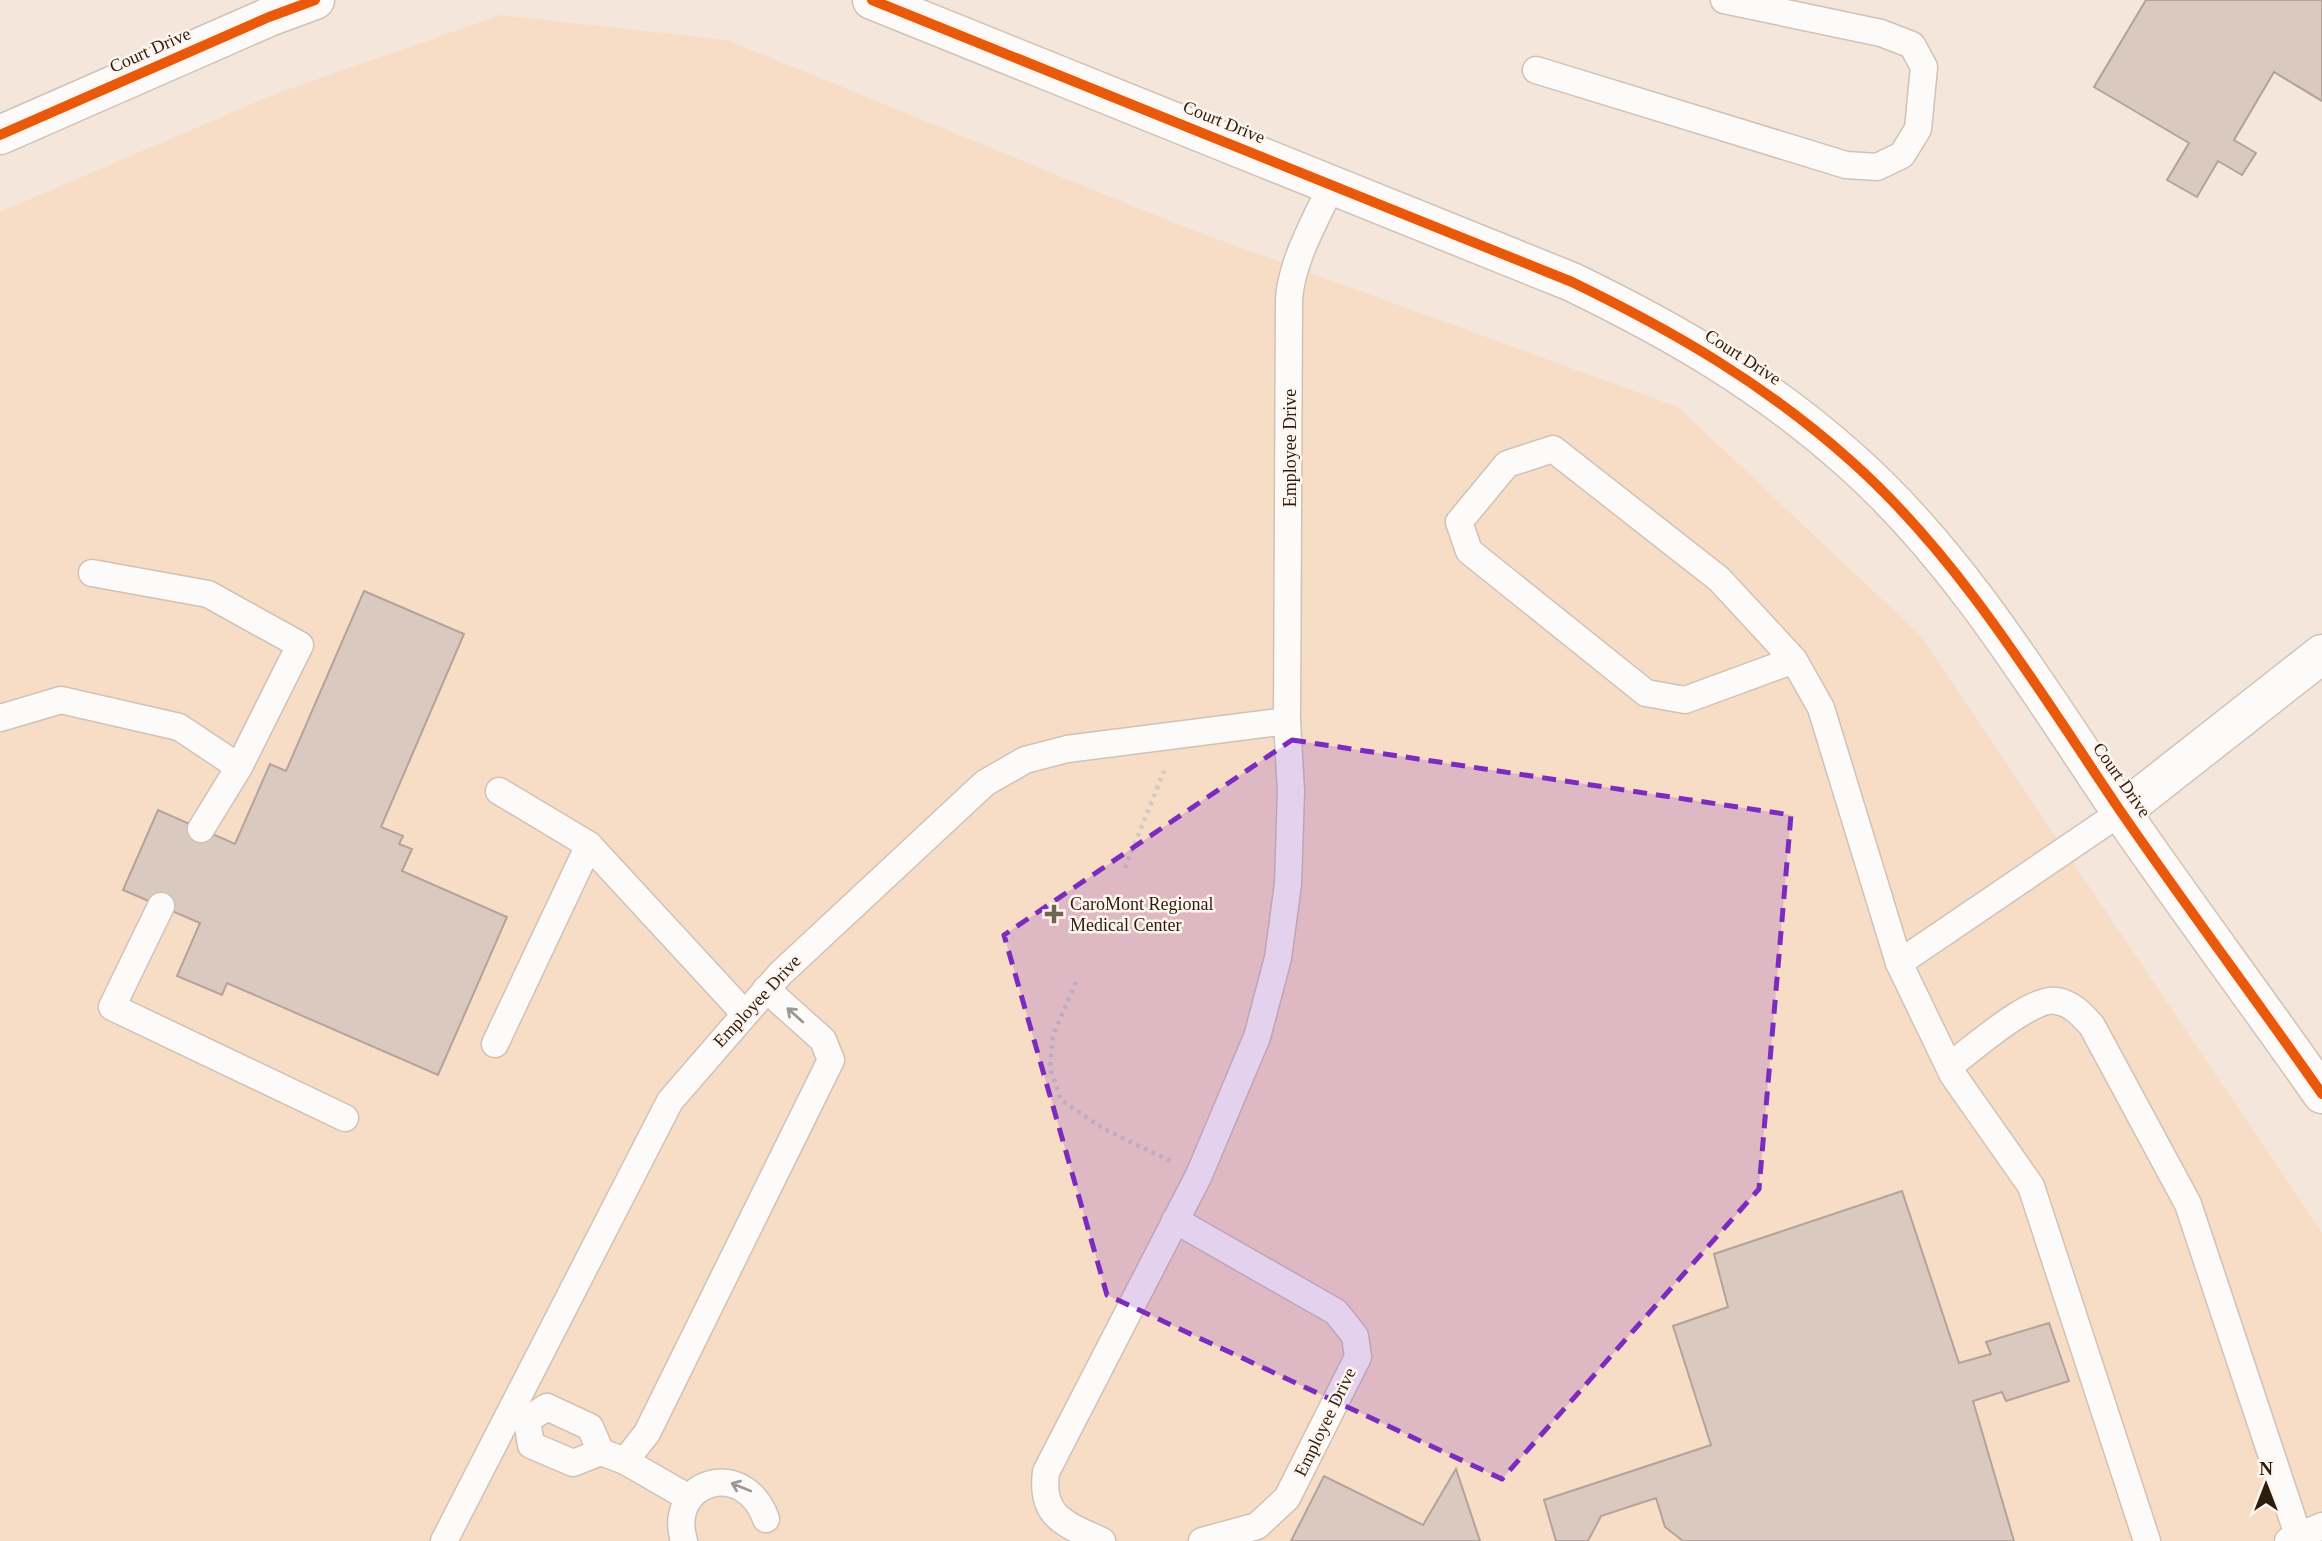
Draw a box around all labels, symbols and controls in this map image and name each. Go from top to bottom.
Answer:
street label: Court Drive [106,23,194,77]
street label: Court Drive [1180,97,1268,147]
street label: Court Drive [1701,325,1785,389]
street label: Employee Drive [1280,389,1300,507]
street label: Court Drive [2089,739,2155,821]
place label: CaroMont Regional Medical Center [1070,894,1213,935]
marker: CaroMont Regional Medical Center [1044,904,1064,924]
street label: Employee Drive [709,951,805,1051]
one-way arrow [787,1006,804,1023]
street label: Employee Drive [1290,1364,1360,1480]
north arrow [2231,1450,2301,1520]
text: N [2259,1458,2273,1479]
one-way arrow [730,1480,752,1493]

